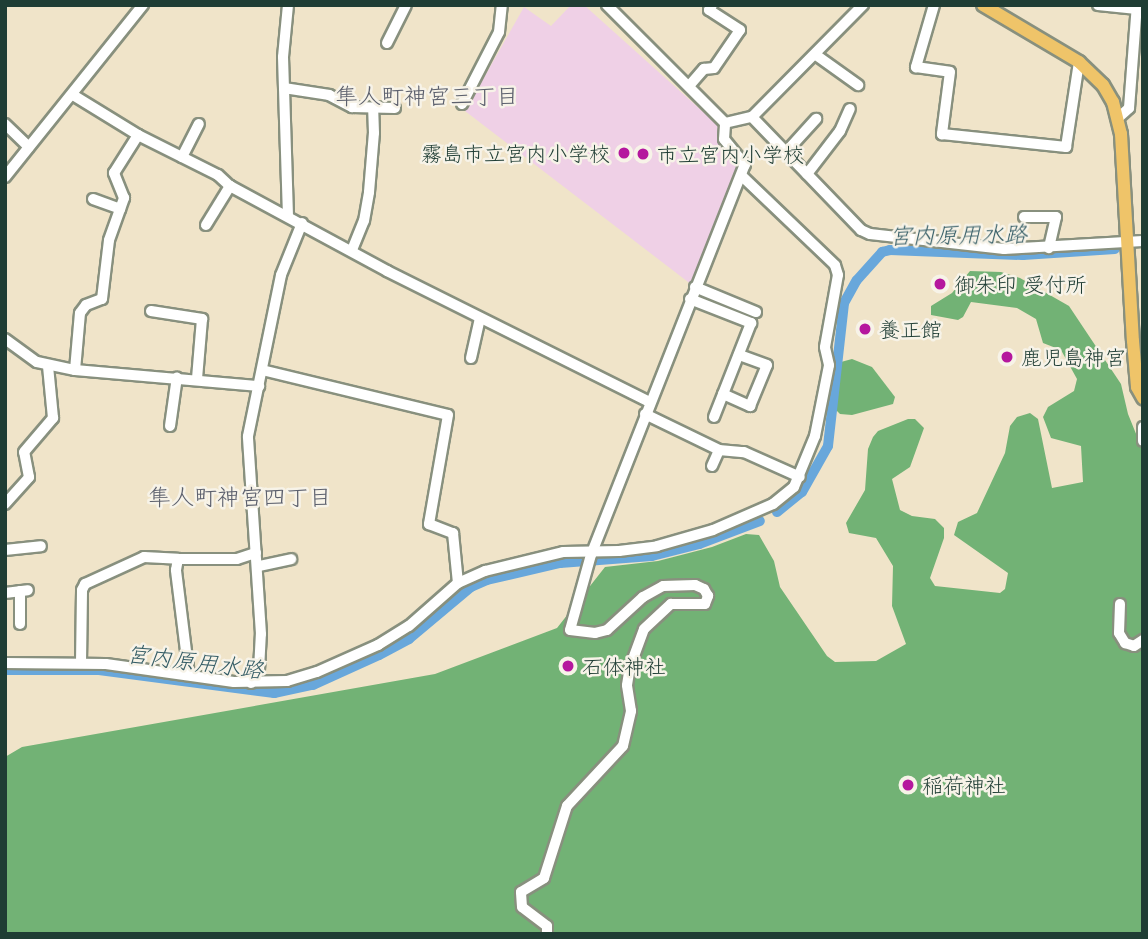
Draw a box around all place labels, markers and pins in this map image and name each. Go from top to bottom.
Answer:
place label: 霧島市立宮内小学校 [421,140,610,166]
place label: 市立宮内小学校 [657,141,804,167]
marker: 霧島市立宮内小学校 [616,145,632,161]
marker: 市立宮内小学校 [635,146,651,162]
place label: 御朱印 受付所 [954,271,1087,297]
marker: 御朱印 受付所 [932,276,948,292]
place label: 養正館 [879,316,942,342]
marker: 養正館 [857,321,873,337]
place label: 鹿児島神宮 [1021,344,1126,370]
marker: 鹿児島神宮 [999,349,1015,365]
place label: 石体神社 [582,653,666,679]
marker: 石体神社 [560,658,576,674]
place label: 稲荷神社 [922,772,1006,798]
marker: 稲荷神社 [900,777,916,793]

